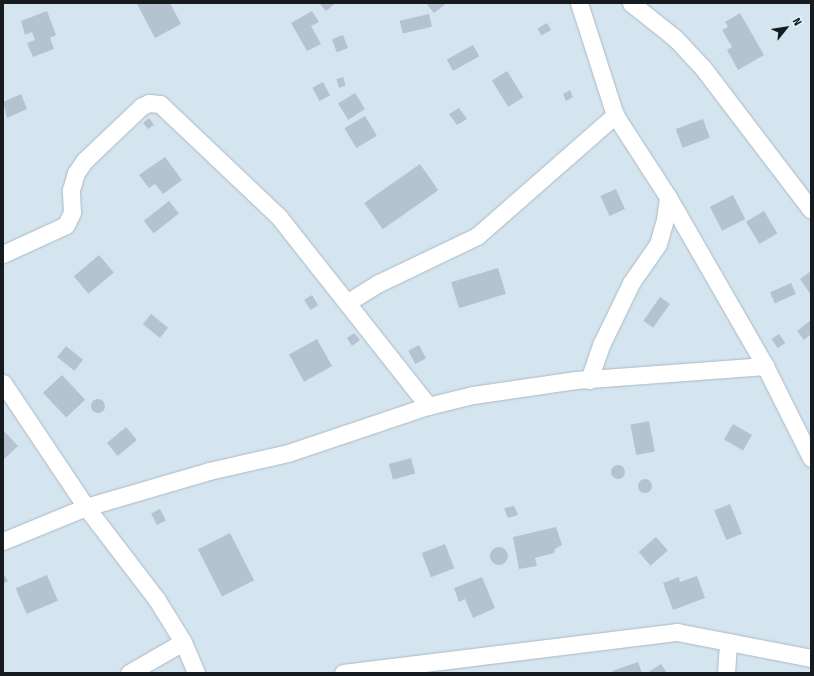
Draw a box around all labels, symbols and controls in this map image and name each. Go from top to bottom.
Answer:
north arrow [766,8,806,48]
text: N [790,16,804,28]

